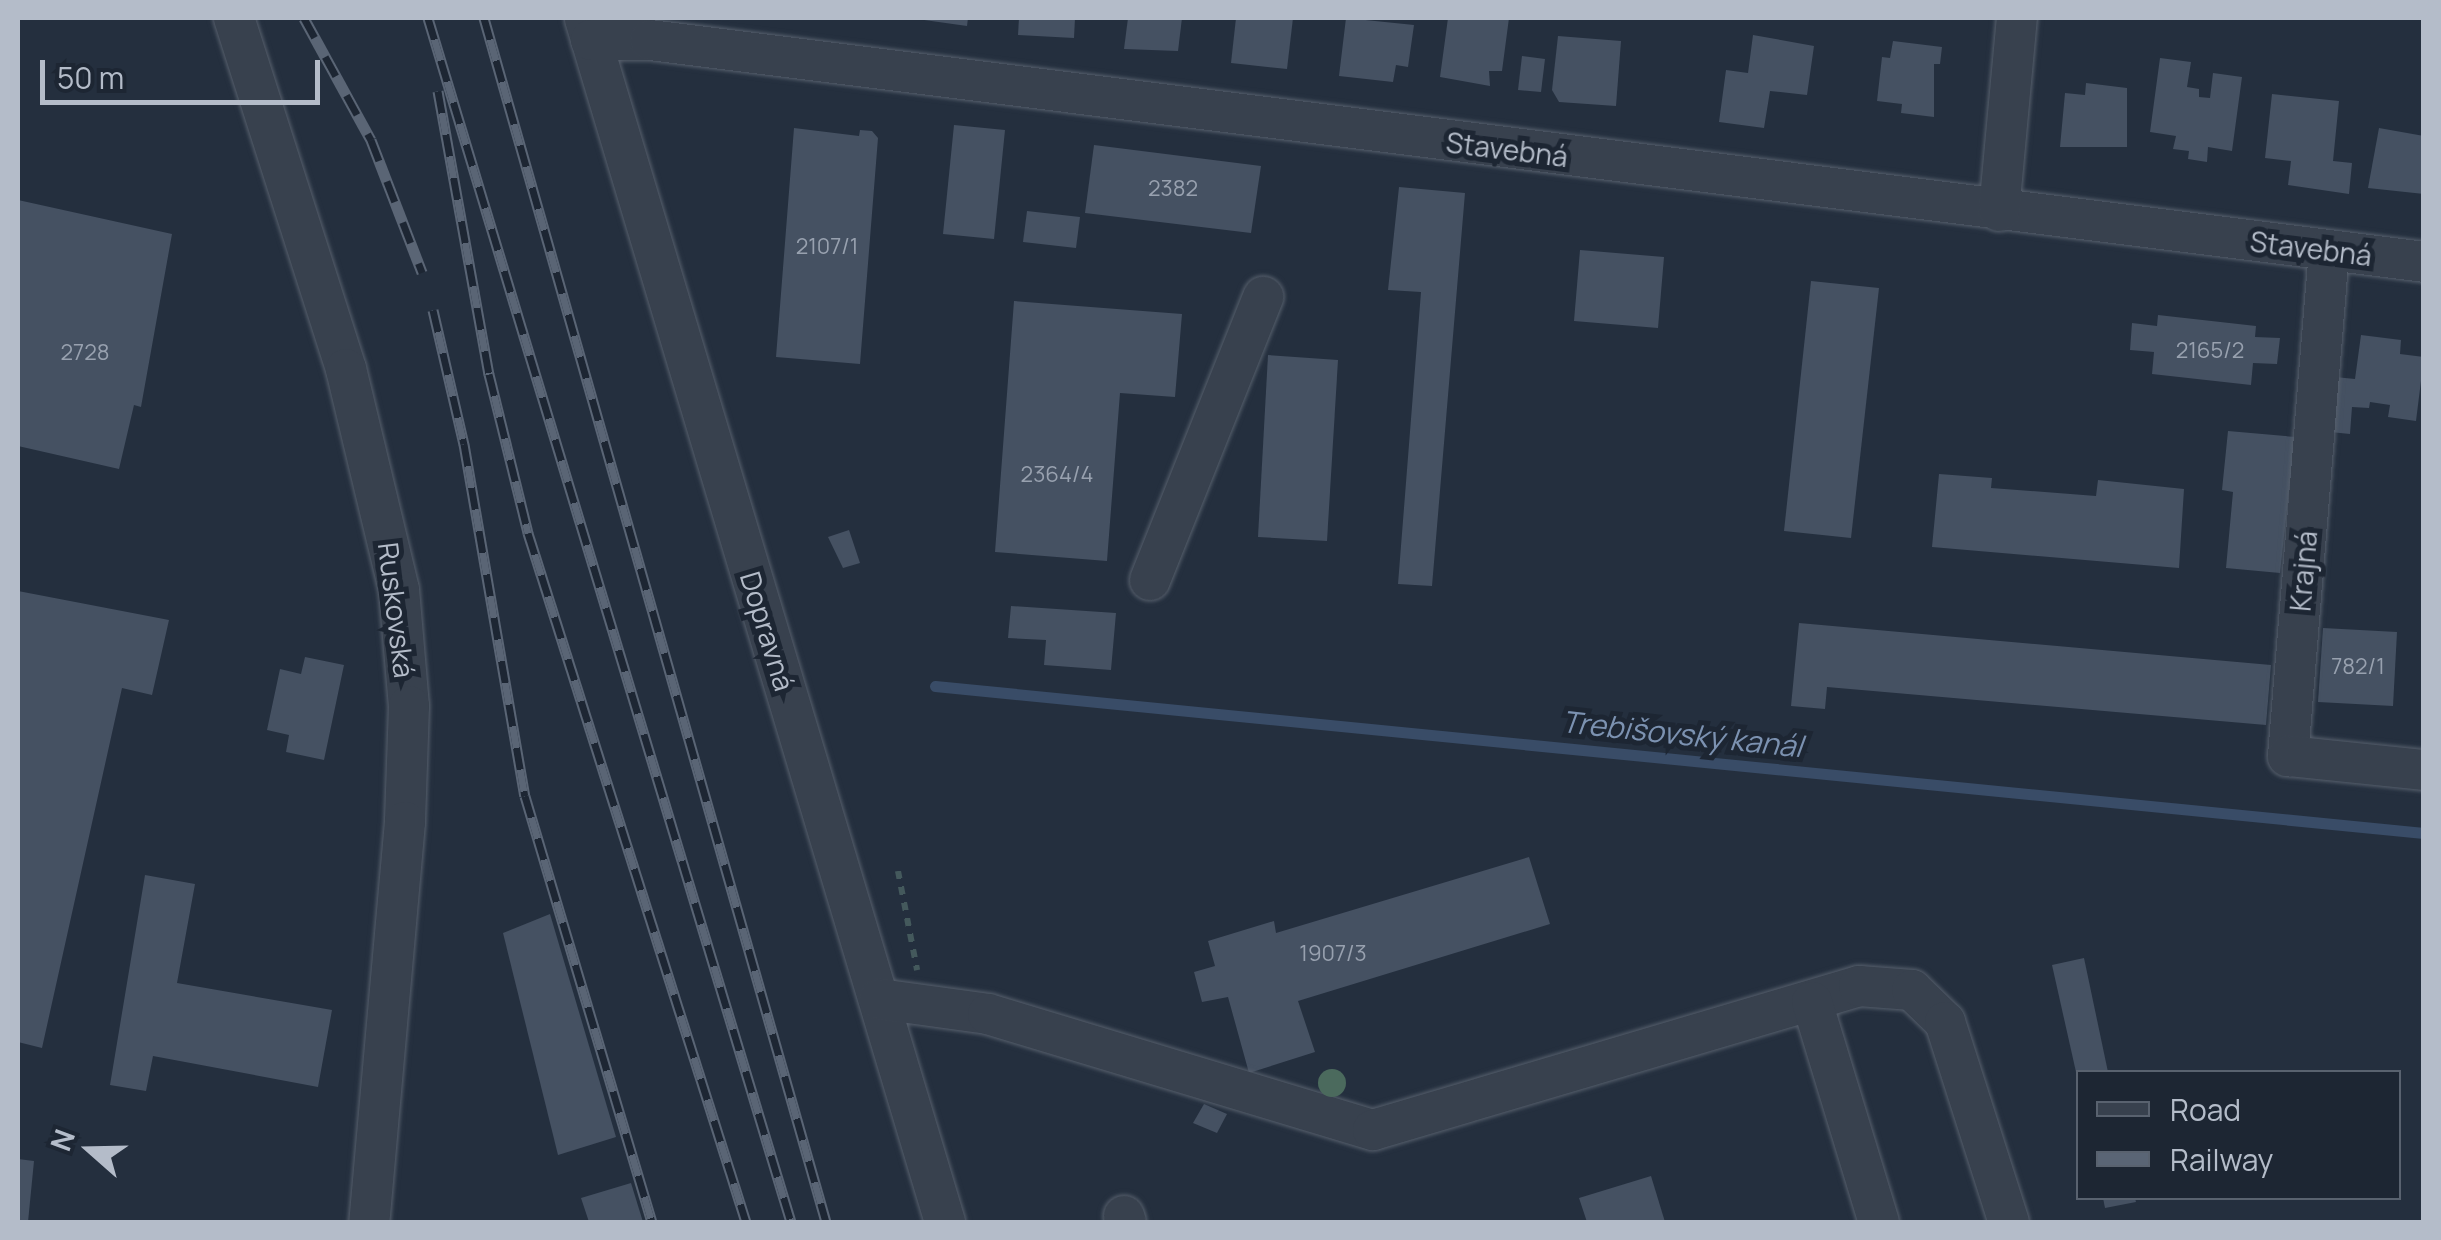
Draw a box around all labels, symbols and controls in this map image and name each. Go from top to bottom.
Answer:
scale bar [45,40,325,102]
text: 50 m [57,57,124,98]
street label: Stavebná [1444,125,1570,173]
house number: 2382 [1148,176,1198,202]
street label: Stavebná [2248,224,2374,272]
house number: 2107/1 [796,234,858,260]
house number: 2165/2 [2176,338,2244,364]
house number: 2728 [61,340,109,366]
house number: 2364/4 [1021,462,1093,488]
street label: Krajná [2283,529,2323,613]
street label: Ruskovská [372,540,422,680]
street label: Dopravná [734,567,802,695]
house number: 782/1 [2331,654,2385,680]
water label: Trebišovský kanál [1560,703,1804,765]
house number: 1907/3 [1299,941,1367,967]
legend [2076,1070,2401,1200]
text: Road [2170,1089,2241,1130]
north arrow [40,1100,140,1200]
text: N [41,1124,83,1156]
text: Railway [2170,1139,2273,1180]

